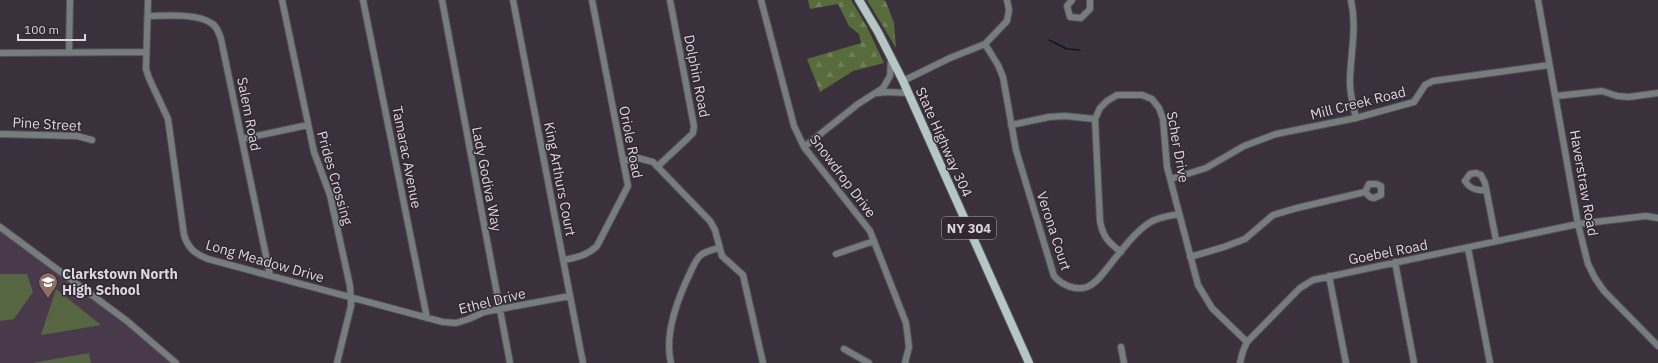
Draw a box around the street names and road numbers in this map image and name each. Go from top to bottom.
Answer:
street label: Dolphin Road [680,33,714,119]
street label: Salem Road [233,76,265,152]
street label: Mill Creek Road [1308,82,1408,124]
street label: State Highway 304 [912,84,976,200]
street label: Tamarac Avenue [388,104,426,210]
street label: Oriole Road [615,104,647,180]
street label: Scher Drive [1163,110,1193,184]
street label: Pine Street [12,113,82,135]
street label: King Arthurs Court [540,120,580,238]
street label: Lady Godiva Way [468,125,506,233]
street label: Prides Crossing [313,129,357,228]
street label: Haverstraw Road [1566,129,1602,237]
street label: Snowdrop Drive [806,131,880,221]
street label: Verona Court [1033,189,1075,273]
road number: NY 304 [942,217,996,239]
street label: Long Meadow Drive [204,235,327,287]
street label: Goebel Road [1347,235,1429,269]
street label: Ethel Drive [457,284,528,318]

